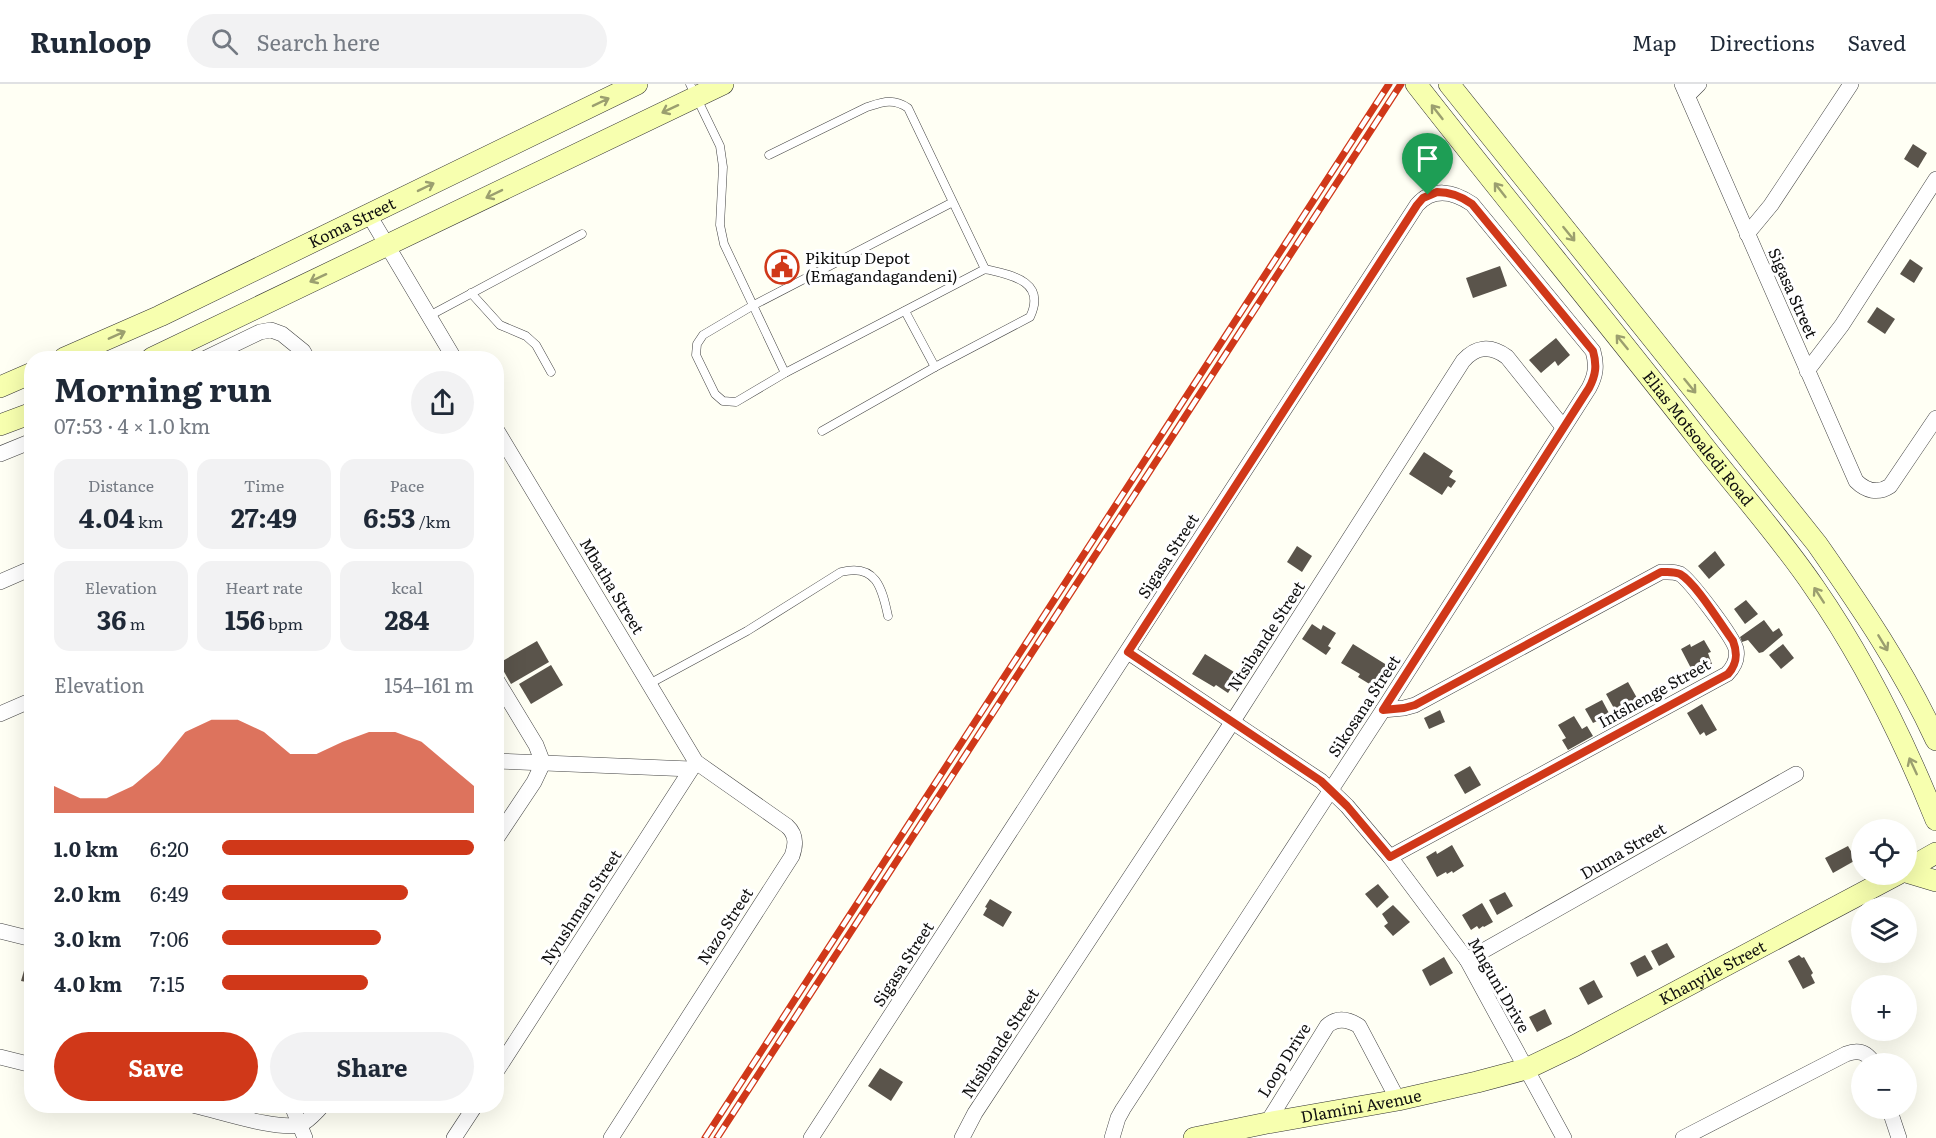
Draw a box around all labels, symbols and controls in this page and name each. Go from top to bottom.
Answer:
search box [187,14,607,68]
text: Runloop [30,20,151,62]
icon: search [208,25,241,58]
text: Search here [256,25,380,58]
text: Map [1632,26,1677,57]
text: Directions [1710,26,1815,57]
text: Saved [1848,26,1906,57]
one-way arrow [591,95,609,107]
one-way arrow [661,104,679,116]
one-way arrow [1431,104,1444,120]
pin [1402,133,1453,195]
icon: arrive [1411,142,1444,175]
one-way arrow [416,181,434,193]
one-way arrow [1493,183,1506,199]
one-way arrow [486,189,504,200]
street label: Koma Street [304,190,399,253]
one-way arrow [1562,226,1575,242]
street label: Sigasa Street [1763,243,1825,342]
place label: Pikitup Depot (Emagandagandeni) [805,245,958,287]
public building icon: Pikitup Depot (Emagandagandeni) [764,249,800,285]
one-way arrow [310,273,328,285]
one-way arrow [108,329,126,340]
one-way arrow [1616,334,1629,350]
text: Morning run [54,363,272,412]
street label: Elias Motsoaledi Road [1638,365,1760,511]
button: share [411,371,474,434]
one-way arrow [1684,378,1697,394]
text: 07:53 · 4 × 1.0 km [54,410,210,440]
text: Distance [88,473,154,497]
text: Time [244,473,284,497]
text: Pace [390,473,424,497]
text: 4.04 [79,497,135,536]
text: 27:49 [231,497,297,536]
text: 6:53 [363,497,415,536]
street label: Sigasa Street [1131,508,1204,603]
text: km [135,509,163,533]
text: /km [415,509,451,533]
street label: Mbatha Street [575,533,651,639]
text: Elevation [85,575,157,599]
text: Heart rate [225,575,303,599]
text: kcal [391,575,423,599]
street label: Ntsibande Street [1221,575,1310,695]
one-way arrow [1813,587,1825,604]
text: 36 [97,599,126,638]
text: 156 [225,599,265,638]
text: 284 [385,599,429,638]
text: m [126,611,145,635]
text: bpm [265,611,303,635]
one-way arrow [1878,634,1890,651]
street label: Sikosana Street [1321,649,1406,761]
street label: Intshenge Street [1593,651,1715,733]
text: Elevation [54,669,144,699]
text: 154–161 m [384,669,474,699]
one-way arrow [1906,757,1917,775]
street label: Duma Street [1575,816,1670,884]
map controls [1851,819,1917,1119]
button: locate [1851,819,1917,885]
text: 1.0 km [54,833,119,863]
text: 6:20 [150,833,189,863]
street label: Nyushman Street [534,844,627,969]
text: 2.0 km [54,878,121,908]
text: 6:49 [150,878,188,908]
street label: Nazo Street [690,882,758,969]
button: layers [1851,897,1917,963]
street label: Sigasa Street [866,916,939,1011]
text: 3.0 km [54,923,121,953]
text: 7:06 [150,923,189,953]
street label: Mnguni Drive [1463,932,1537,1037]
street label: Khanyile Street [1654,933,1770,1010]
text: 4.0 km [54,968,122,998]
text: 7:15 [150,968,185,998]
button: + [1851,975,1917,1041]
street label: Ntsibande Street [955,982,1044,1102]
street label: Loop Drive [1251,1018,1316,1101]
button: Save [54,1032,258,1101]
button: Share [270,1032,474,1101]
button: − [1851,1053,1917,1119]
street label: Dlamini Avenue [1299,1082,1423,1128]

